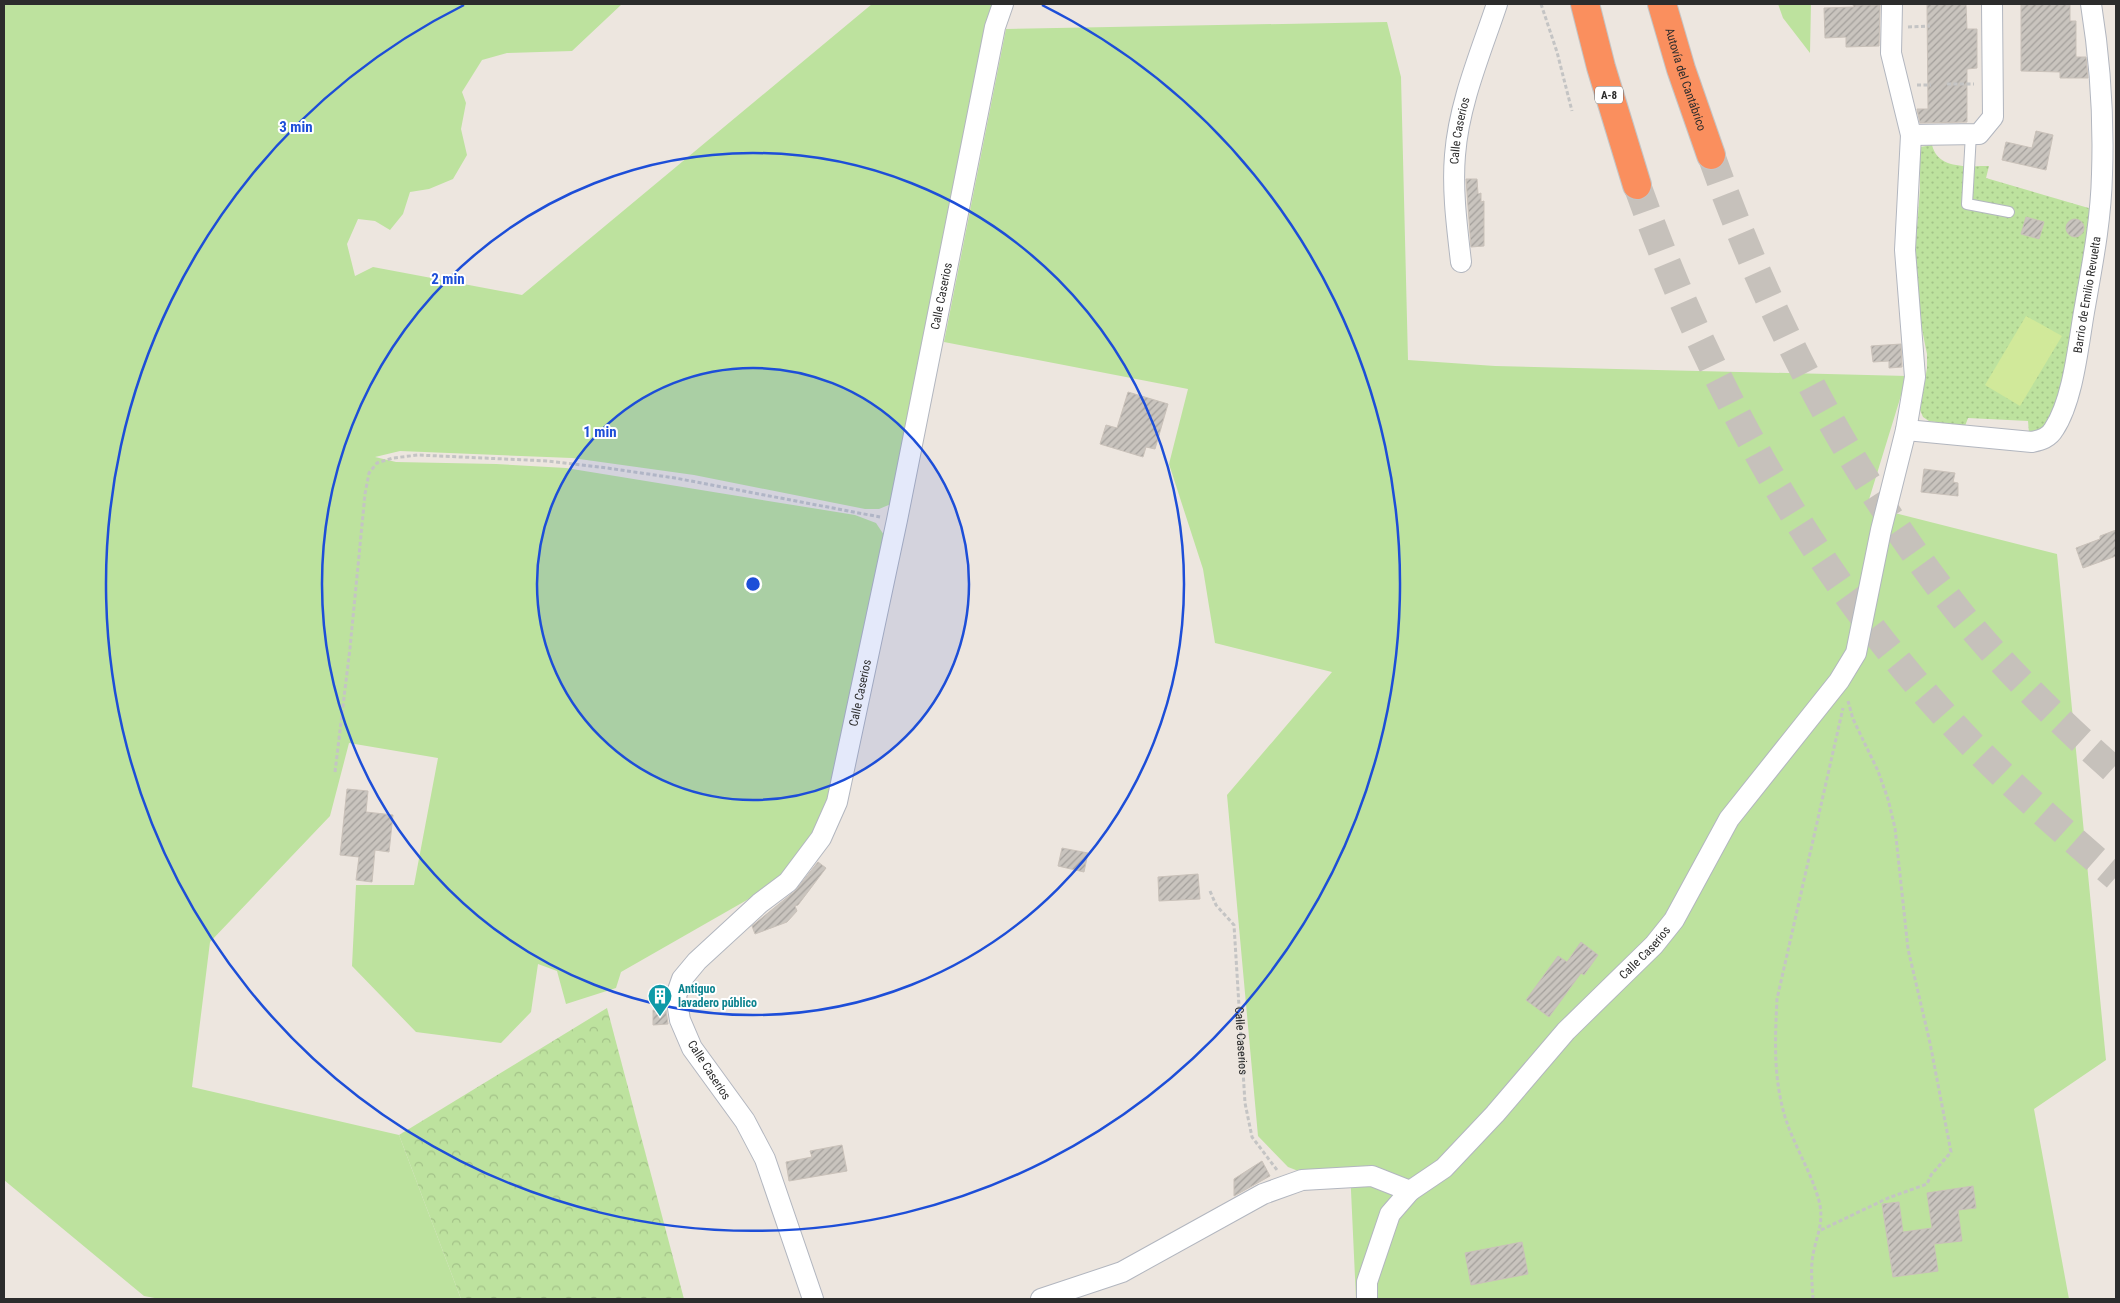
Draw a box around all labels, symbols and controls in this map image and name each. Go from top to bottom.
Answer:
street label: Autovía del Cantábrico [1662,26,1709,133]
road number: A-8 [1595,86,1623,104]
street label: Calle Caserios [1447,96,1472,165]
text: 3 min [279,118,313,136]
street label: Barrio de Emilio Revuelta [2071,235,2104,354]
street label: Calle Caserios [928,261,955,331]
text: 2 min [431,270,465,288]
text: 1 min [583,423,617,441]
centre of rings [744,575,762,593]
street label: Calle Caserios [846,658,874,728]
street label: Calle Caserios [1616,923,1673,982]
place label: Antiguo lavadero público [678,982,757,1010]
building icon: Antiguo lavadero público [647,983,673,1017]
street label: Calle Caserios [1232,1006,1250,1075]
street label: Calle Caserios [685,1038,733,1102]

